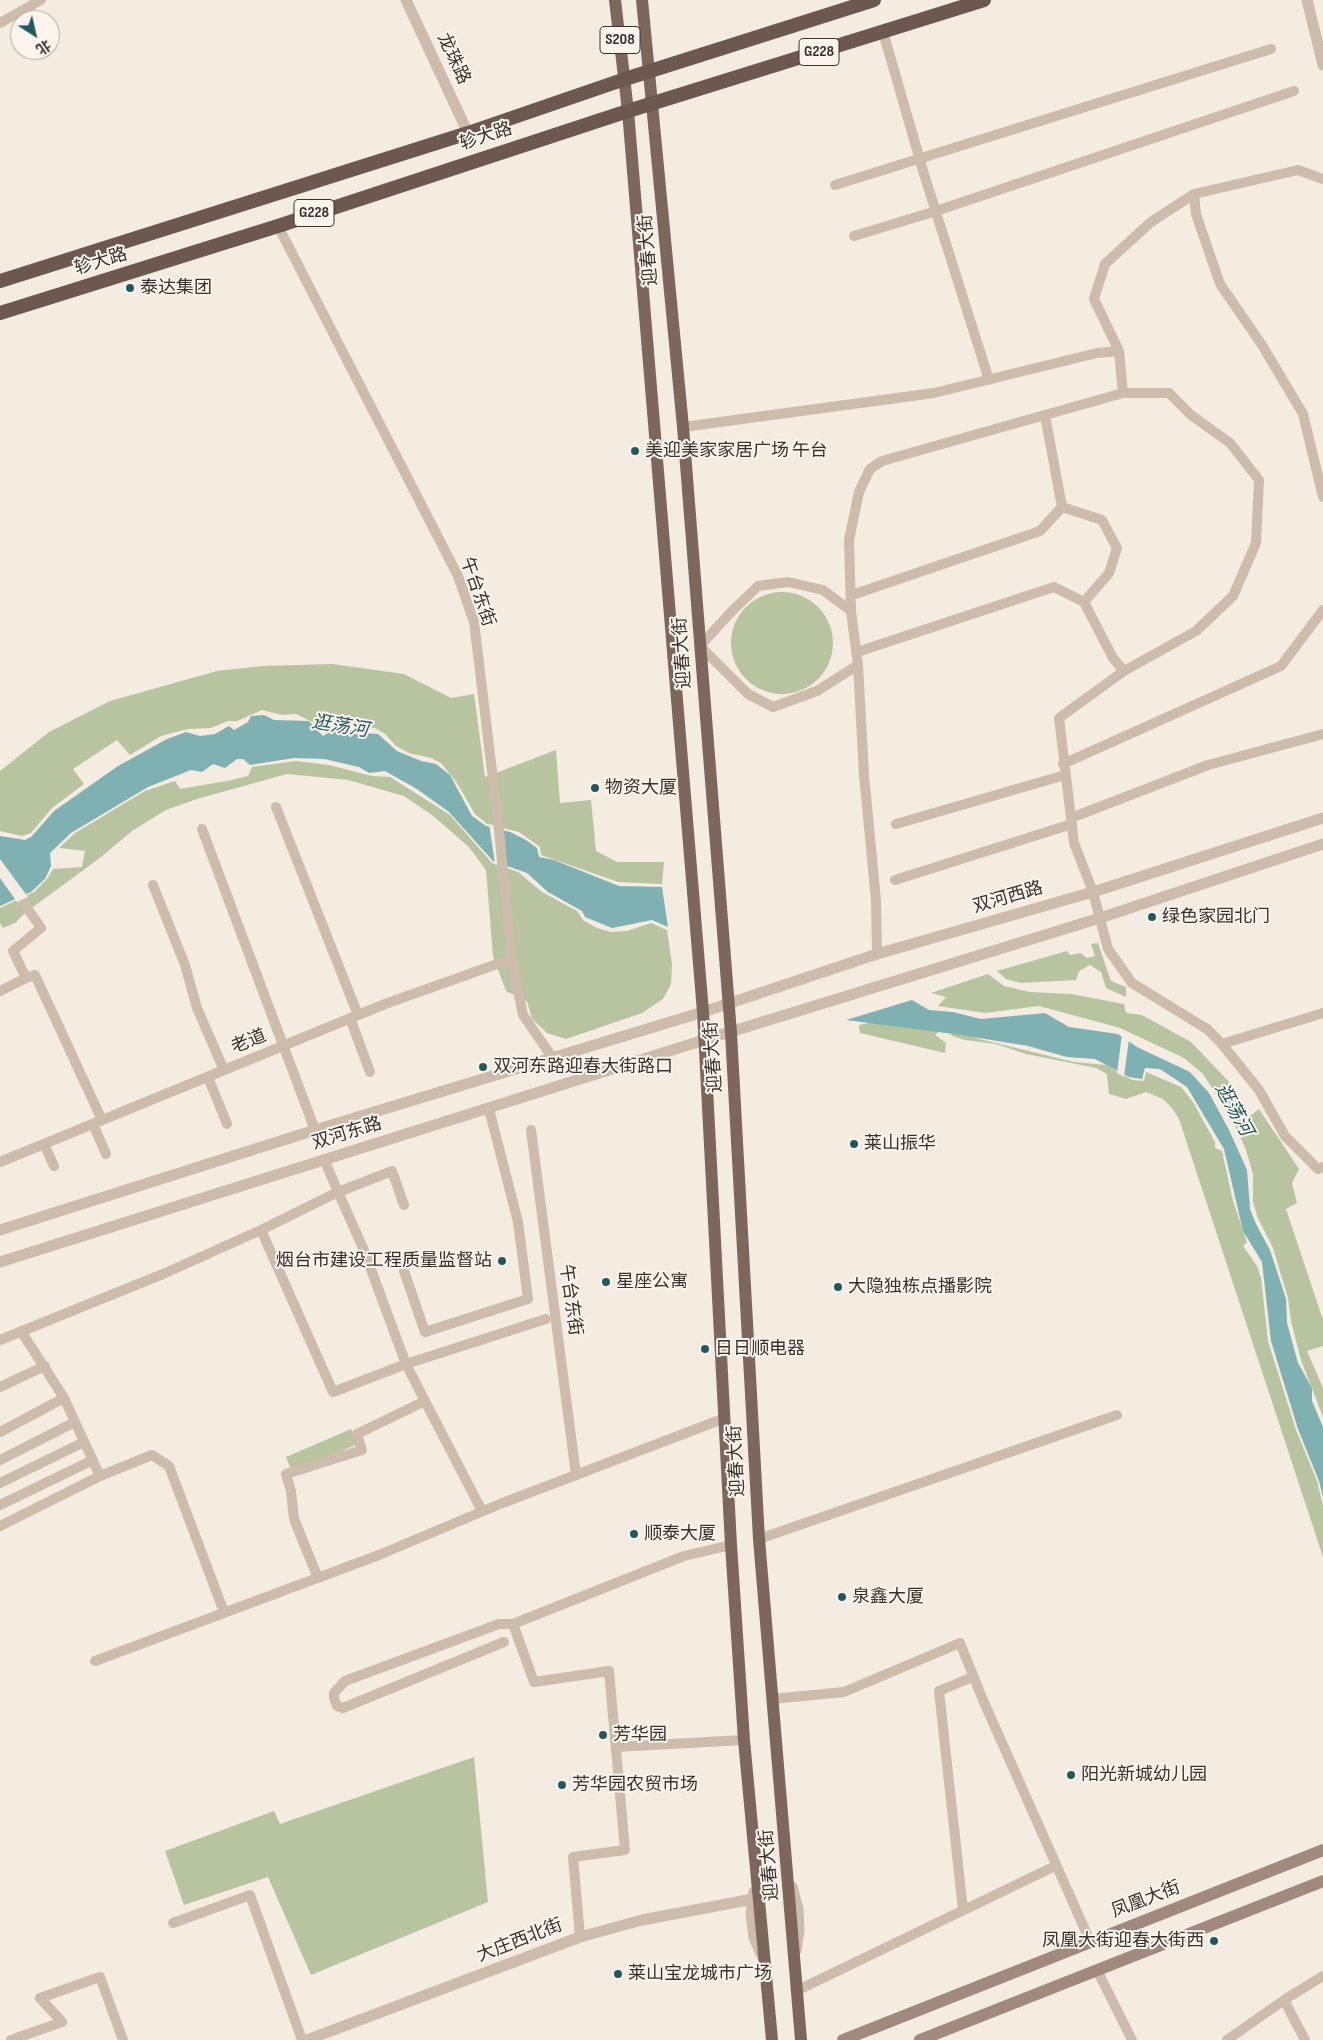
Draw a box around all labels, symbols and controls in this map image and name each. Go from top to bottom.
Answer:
north arrow [10,10,60,60]
road number: S208 [600,26,640,54]
street label: 龙珠路 [432,30,474,88]
text: 北 [33,36,54,58]
road number: G228 [799,38,839,66]
street label: 轸大路 [457,118,515,156]
road number: G228 [294,200,334,227]
street label: 迎春大街 [635,213,663,287]
street label: 轸大路 [72,244,130,280]
place label: 泰达集团 [140,277,212,299]
marker: 泰达集团 [124,282,136,294]
place label: 美迎美家家居广场 午台 [645,440,828,462]
marker: 美迎美家家居广场 午台 [629,445,641,457]
street label: 午台东街 [455,554,499,630]
street label: 迎春大街 [670,616,696,690]
water label: 逛荡河 [310,711,370,743]
place label: 物资大厦 [605,777,677,799]
marker: 物资大厦 [589,782,601,794]
street label: 双河西路 [970,878,1046,918]
place label: 绿色家园北门 [1162,906,1270,928]
marker: 绿色家园北门 [1146,911,1158,923]
street label: 迎春大街 [701,1020,727,1094]
street label: 老道 [228,1025,270,1059]
place label: 双河东路迎春大街路口 [493,1056,673,1078]
marker: 双河东路迎春大街路口 [477,1061,489,1073]
water label: 逛荡河 [1209,1080,1257,1140]
street label: 双河东路 [309,1113,385,1155]
place label: 莱山振华 [864,1133,936,1155]
marker: 莱山振华 [848,1138,860,1150]
place label: 烟台市建设工程质量监督站 [276,1250,492,1272]
marker: 烟台市建设工程质量监督站 [496,1255,508,1267]
street label: 午台东街 [554,1263,586,1337]
place label: 星座公寓 [616,1271,688,1293]
marker: 星座公寓 [600,1276,612,1288]
place label: 大隐独栋点播影院 [848,1276,992,1298]
marker: 大隐独栋点播影院 [832,1281,844,1293]
place label: 日日顺电器 [715,1338,805,1360]
marker: 日日顺电器 [699,1343,711,1355]
street label: 迎春大街 [724,1424,750,1498]
place label: 顺泰大厦 [644,1523,716,1545]
marker: 顺泰大厦 [628,1528,640,1540]
place label: 泉鑫大厦 [852,1586,924,1608]
marker: 泉鑫大厦 [836,1591,848,1603]
place label: 芳华园 [613,1724,667,1746]
marker: 芳华园 [597,1729,609,1741]
place label: 阳光新城幼儿园 [1081,1764,1207,1786]
marker: 阳光新城幼儿园 [1065,1769,1077,1781]
place label: 芳华园农贸市场 [572,1774,698,1796]
marker: 芳华园农贸市场 [556,1779,568,1791]
street label: 迎春大街 [756,1828,784,1902]
street label: 凤凰大街 [1109,1877,1183,1923]
street label: 大庄西北街 [474,1915,566,1967]
place label: 凤凰大街迎春大街西 [1042,1930,1204,1952]
marker: 凤凰大街迎春大街西 [1208,1935,1220,1947]
place label: 莱山宝龙城市广场 [628,1963,772,1985]
marker: 莱山宝龙城市广场 [612,1968,624,1980]

